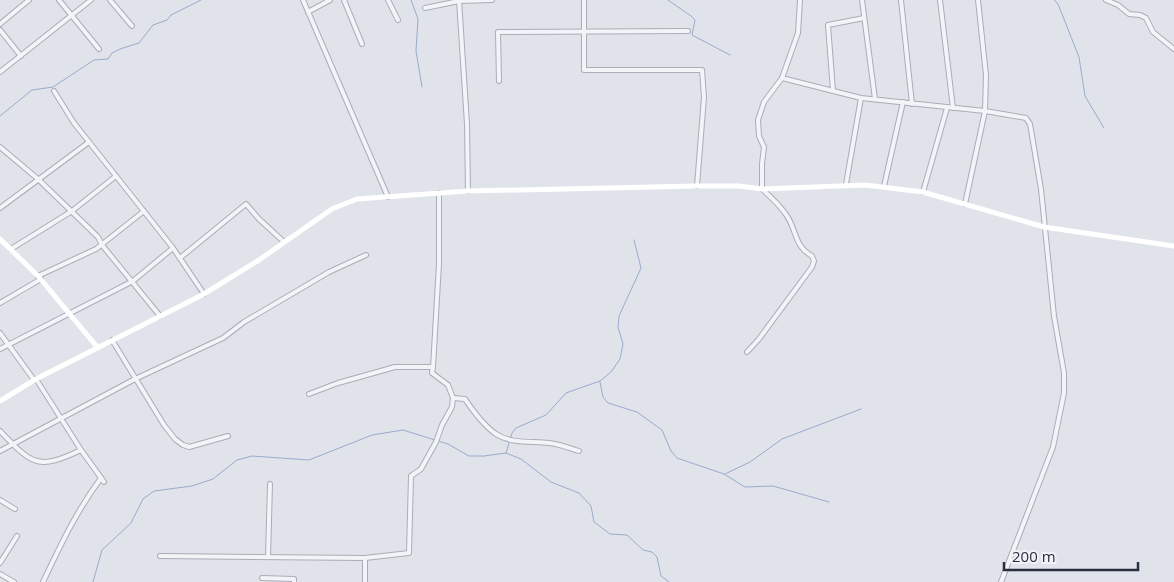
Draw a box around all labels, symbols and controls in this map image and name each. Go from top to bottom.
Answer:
scale bar [1004,540,1138,572]
text: 200 m [1012,546,1056,566]

